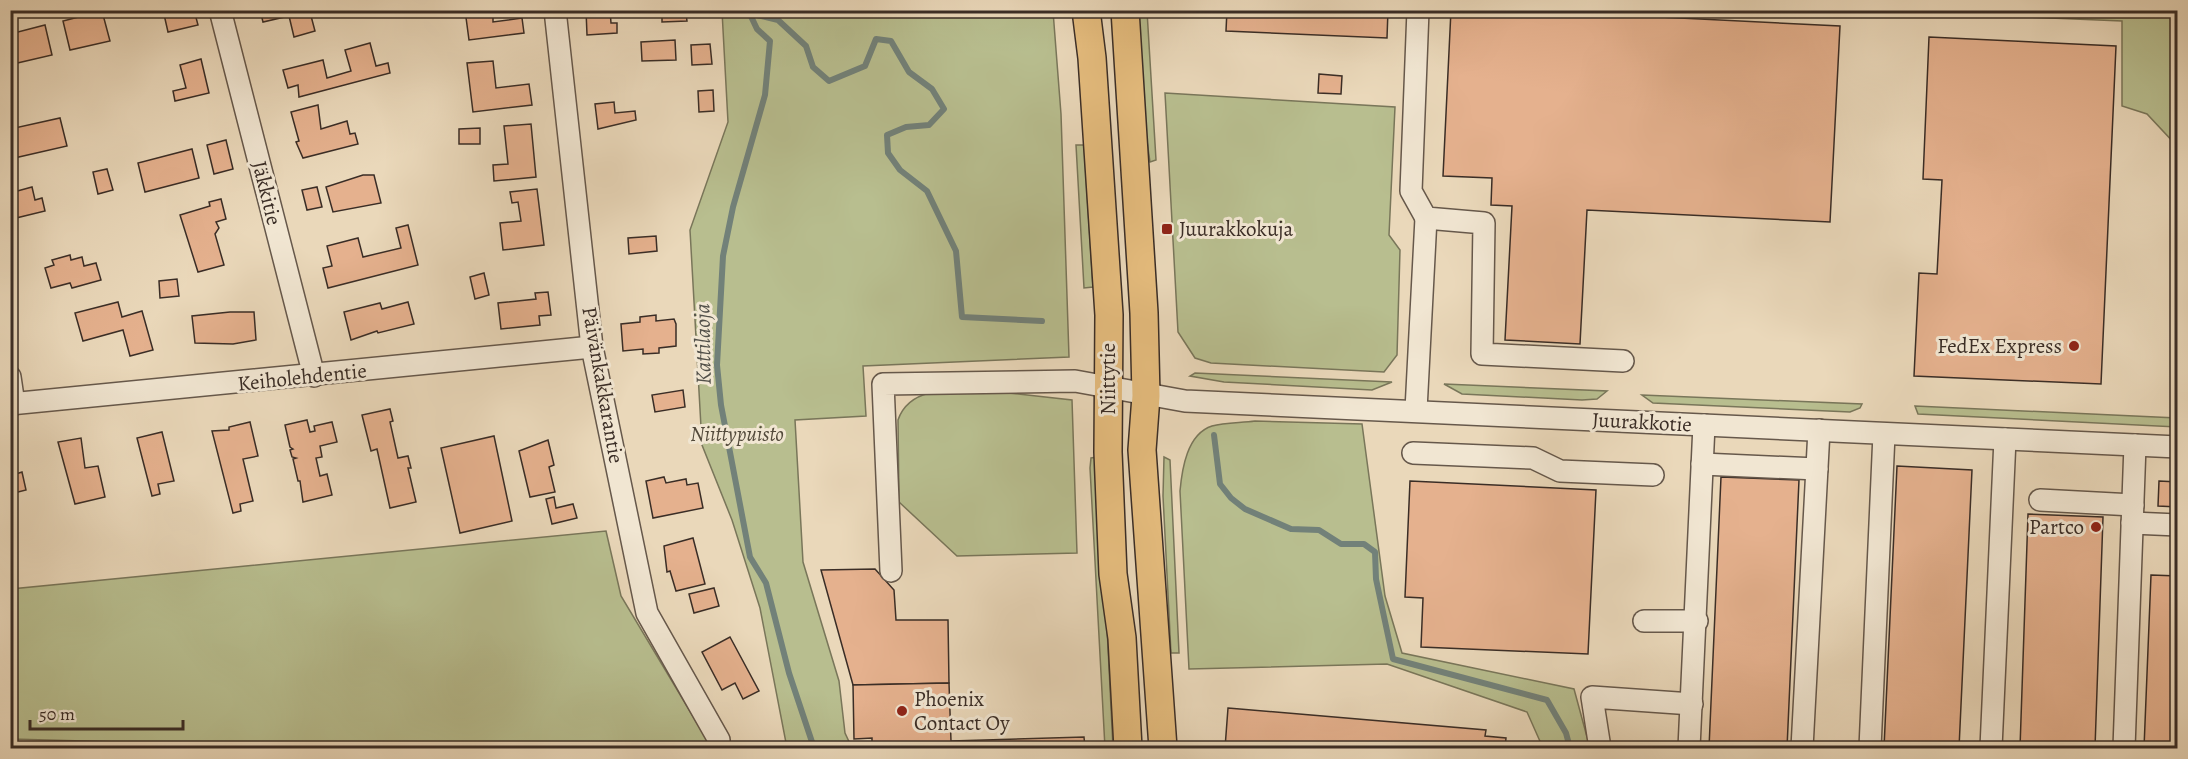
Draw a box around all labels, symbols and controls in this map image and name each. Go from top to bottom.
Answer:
street label: Jäkkitie [246,158,288,228]
place label: Juurakkokuja [1179,215,1294,243]
marker: Juurakkokuja [1160,222,1174,236]
water label: Kattilaoja [687,303,719,385]
street label: Päivänkakkarantie [575,304,631,466]
place label: FedEx Express [1937,332,2062,360]
marker: FedEx Express [2067,339,2081,353]
street label: Niittytie [1094,343,1122,415]
street label: Keiholehdentie [236,356,368,398]
street label: Juurakkotie [1591,405,1693,439]
park label: Niittypuisto [690,420,784,448]
place label: Partco [2029,513,2084,541]
marker: Partco [2089,520,2103,534]
place label: Phoenix Contact Oy [914,685,1010,737]
scale bar [30,693,183,731]
text: 50 m [39,702,75,726]
marker: Phoenix Contact Oy [895,704,909,718]

